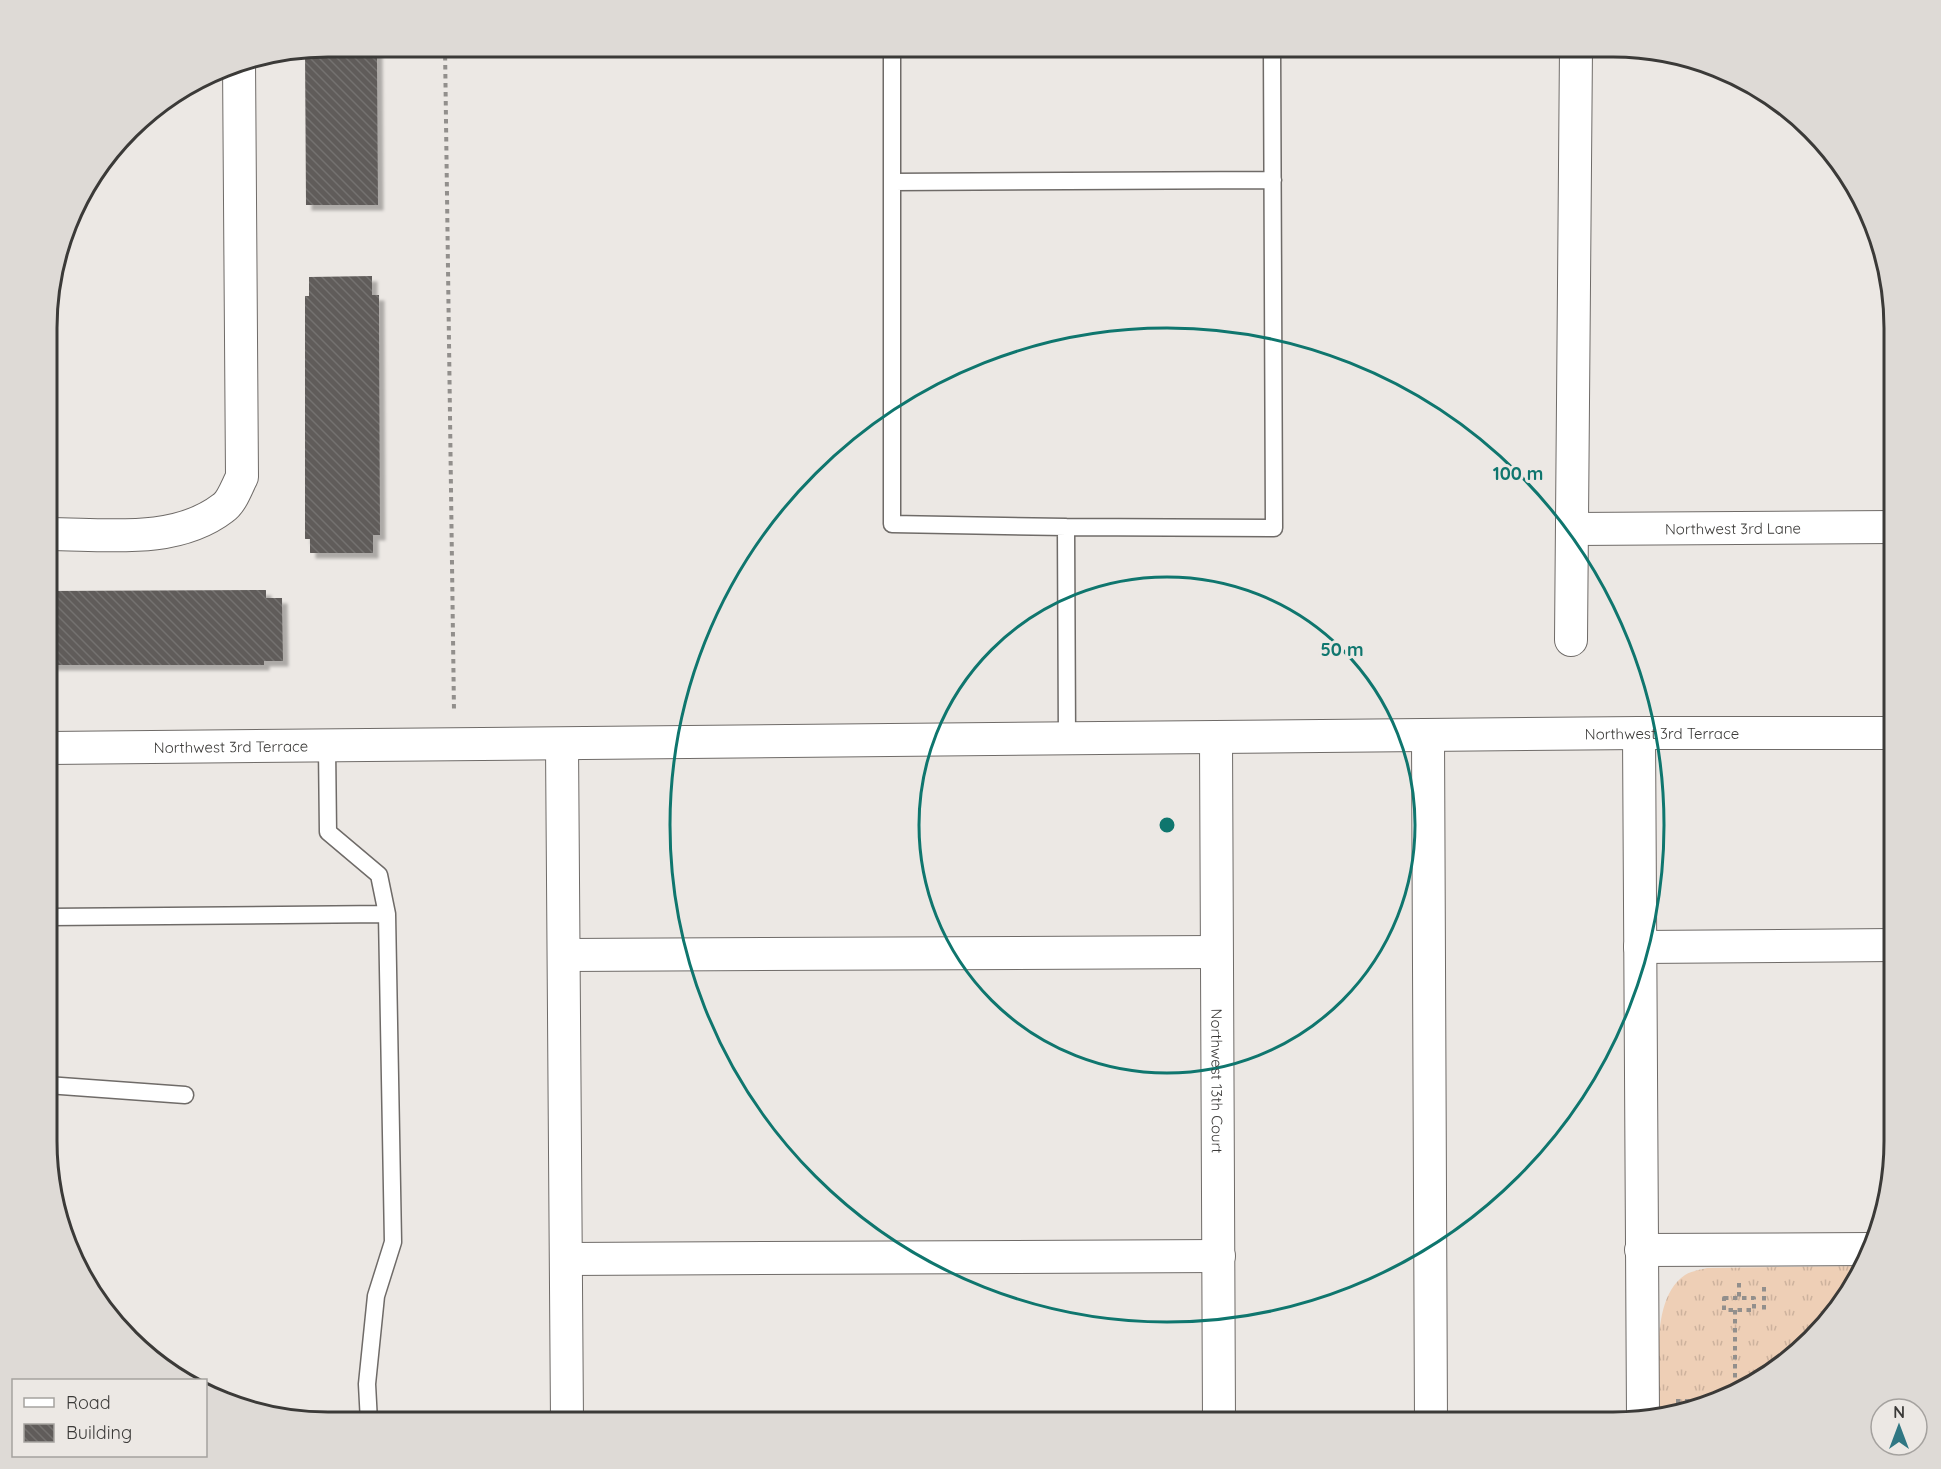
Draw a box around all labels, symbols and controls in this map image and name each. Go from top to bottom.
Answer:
text: 100 m [1493,462,1543,485]
street label: Northwest 3rd Lane [1665,518,1801,538]
text: 50 m [1320,638,1364,661]
street label: Northwest 3rd Terrace [1585,724,1739,743]
street label: Northwest 3rd Terrace [154,736,308,757]
centre of rings [1157,815,1177,835]
street label: Northwest 13th Court [1208,1009,1227,1153]
legend [12,1379,207,1457]
text: Road [66,1391,111,1414]
north arrow [1869,1397,1929,1457]
text: N [1893,1402,1905,1422]
text: Building [66,1421,132,1444]

